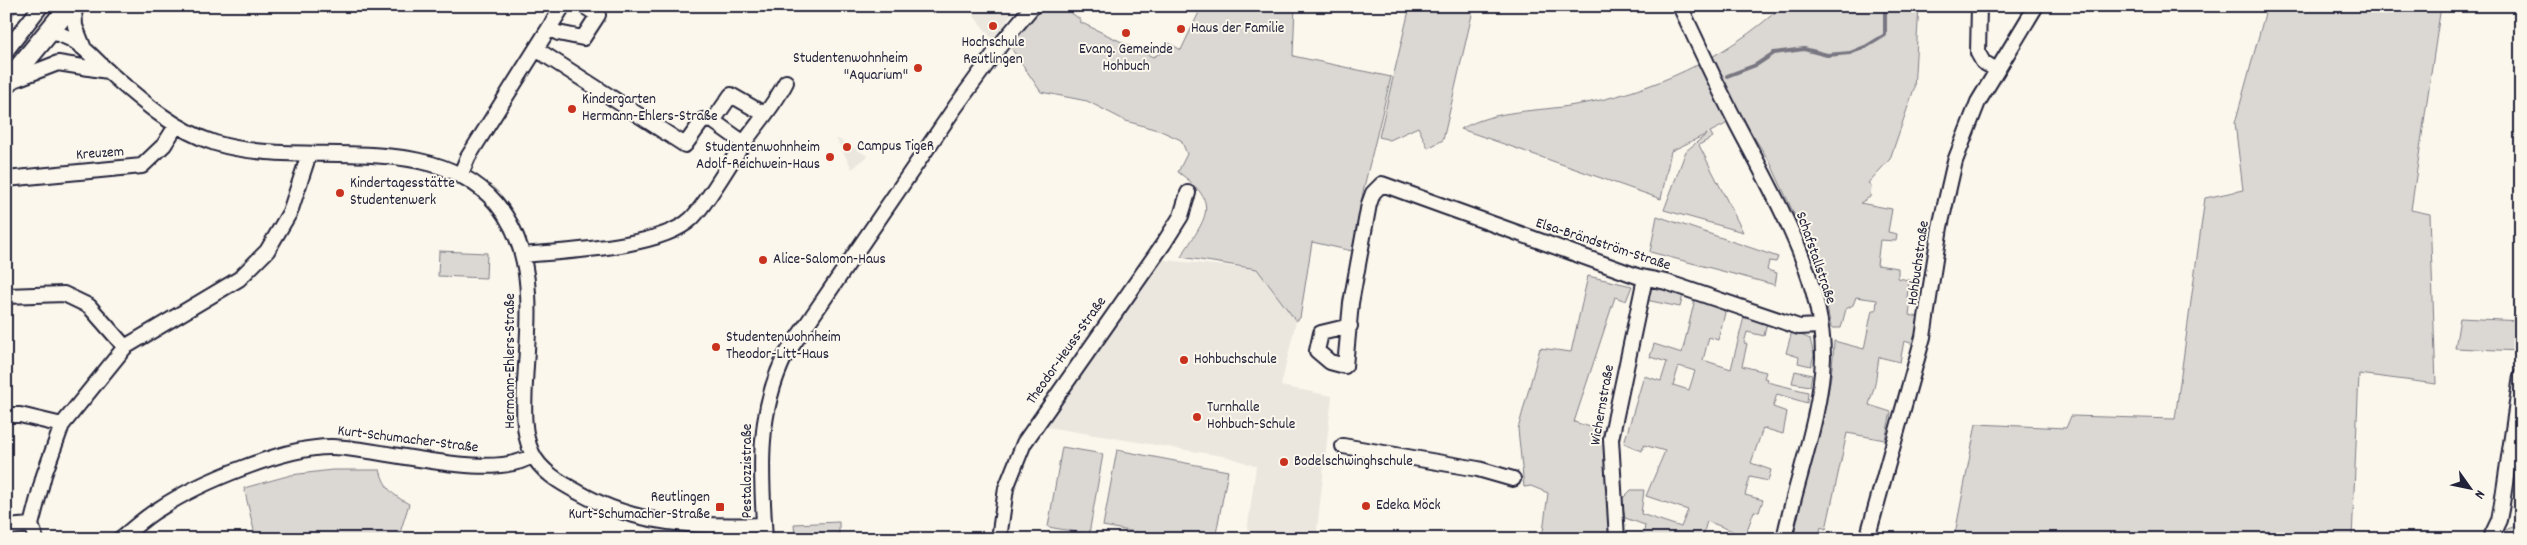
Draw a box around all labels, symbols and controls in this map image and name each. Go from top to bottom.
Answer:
place label: Haus der Familie [1191,18,1285,40]
marker: Hochschule Reutlingen [987,20,999,32]
marker: Haus der Familie [1175,23,1187,35]
marker: Evang. Gemeinde Hohbuch [1120,27,1132,39]
place label: Hochschule Reutlingen [961,32,1025,71]
place label: Evang. Gemeinde Hohbuch [1079,39,1173,78]
place label: Studentenwohnheim "Aquarium" [793,48,908,87]
marker: Studentenwohnheim "Aquarium" [912,62,924,74]
place label: Kindergarten Hermann-Ehlers-Straße [582,89,718,128]
marker: Kindergarten Hermann-Ehlers-Straße [566,103,578,115]
place label: Campus TigeR [857,136,934,158]
place label: Studentenwohnheim Adolf-Reichwein-Haus [696,137,820,176]
street label: Kreuzem [75,141,125,167]
marker: Campus TigeR [841,141,853,153]
marker: Studentenwohnheim Adolf-Reichwein-Haus [824,151,836,163]
place label: Kindertagesstätte Studentenwerk [350,173,455,212]
marker: Kindertagesstätte Studentenwerk [334,187,346,199]
street label: Schafstallstraße [1789,209,1841,307]
street label: Elsa-Brändström-Straße [1533,213,1674,277]
street label: Hohbuchstraße [1902,219,1936,307]
place label: Alice-Salomon-Haus [773,249,886,271]
marker: Alice-Salomon-Haus [757,254,769,266]
street label: Theodor-Heuss-Straße [1021,292,1113,410]
street label: Hermann-Ehlers-Straße [500,293,522,429]
place label: Studentenwohnheim Theodor-Litt-Haus [726,327,841,366]
marker: Studentenwohnheim Theodor-Litt-Haus [710,341,722,353]
place label: Hohbuchschule [1194,349,1277,371]
marker: Hohbuchschule [1178,354,1190,366]
street label: Wichernstraße [1585,363,1621,447]
place label: Turnhalle Hohbuch-Schule [1207,397,1296,436]
marker: Turnhalle Hohbuch-Schule [1191,411,1203,423]
street label: Kurt-Schumacher-Straße [336,420,480,460]
street label: Pestalozzistraße [737,423,759,518]
place label: Bodelschwinghschule [1294,451,1413,473]
marker: Bodelschwinghschule [1278,456,1290,468]
north arrow [2444,462,2494,512]
text: N [2469,486,2489,502]
place label: Reutlingen Kurt-Schumacher-Straße [568,487,710,526]
place label: Edeka Möck [1376,495,1441,517]
marker: Edeka Möck [1360,500,1372,512]
marker: Reutlingen Kurt-Schumacher-Straße [714,501,726,513]

